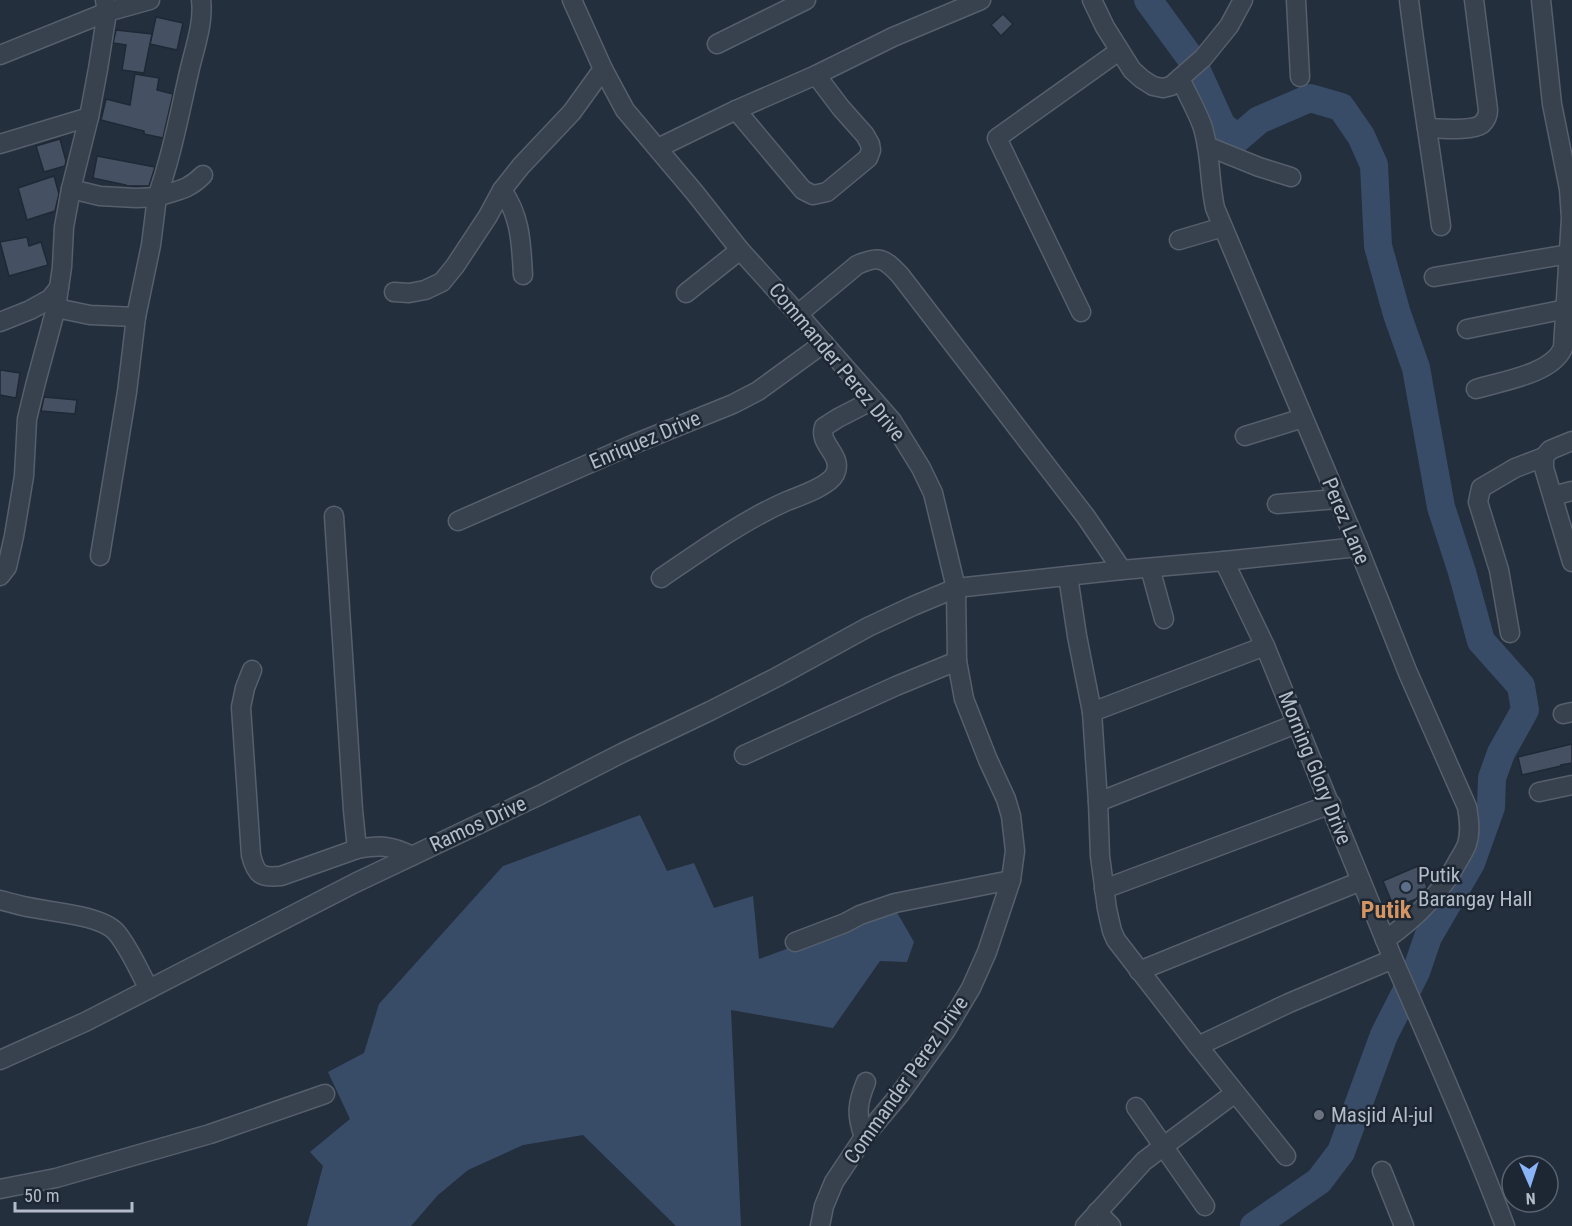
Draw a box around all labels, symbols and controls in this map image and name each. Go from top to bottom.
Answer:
street label: Commander Perez Drive [764,278,910,446]
street label: Enriquez Drive [586,406,704,474]
street label: Perez Lane [1317,474,1375,568]
street label: Morning Glory Drive [1273,688,1357,848]
street label: Ramos Drive [426,791,530,857]
place label: Putik Barangay Hall [1418,863,1532,911]
marker: Putik Barangay Hall [1399,880,1413,894]
district label: Putik [1361,896,1412,924]
street label: Commander Perez Drive [839,991,973,1168]
place label: Masjid Al-jul [1331,1103,1433,1127]
marker: Masjid Al-jul [1312,1108,1326,1122]
north arrow [1500,1154,1560,1214]
scale bar [15,1175,132,1213]
text: 50 m [24,1185,59,1206]
text: N [1525,1189,1536,1208]

